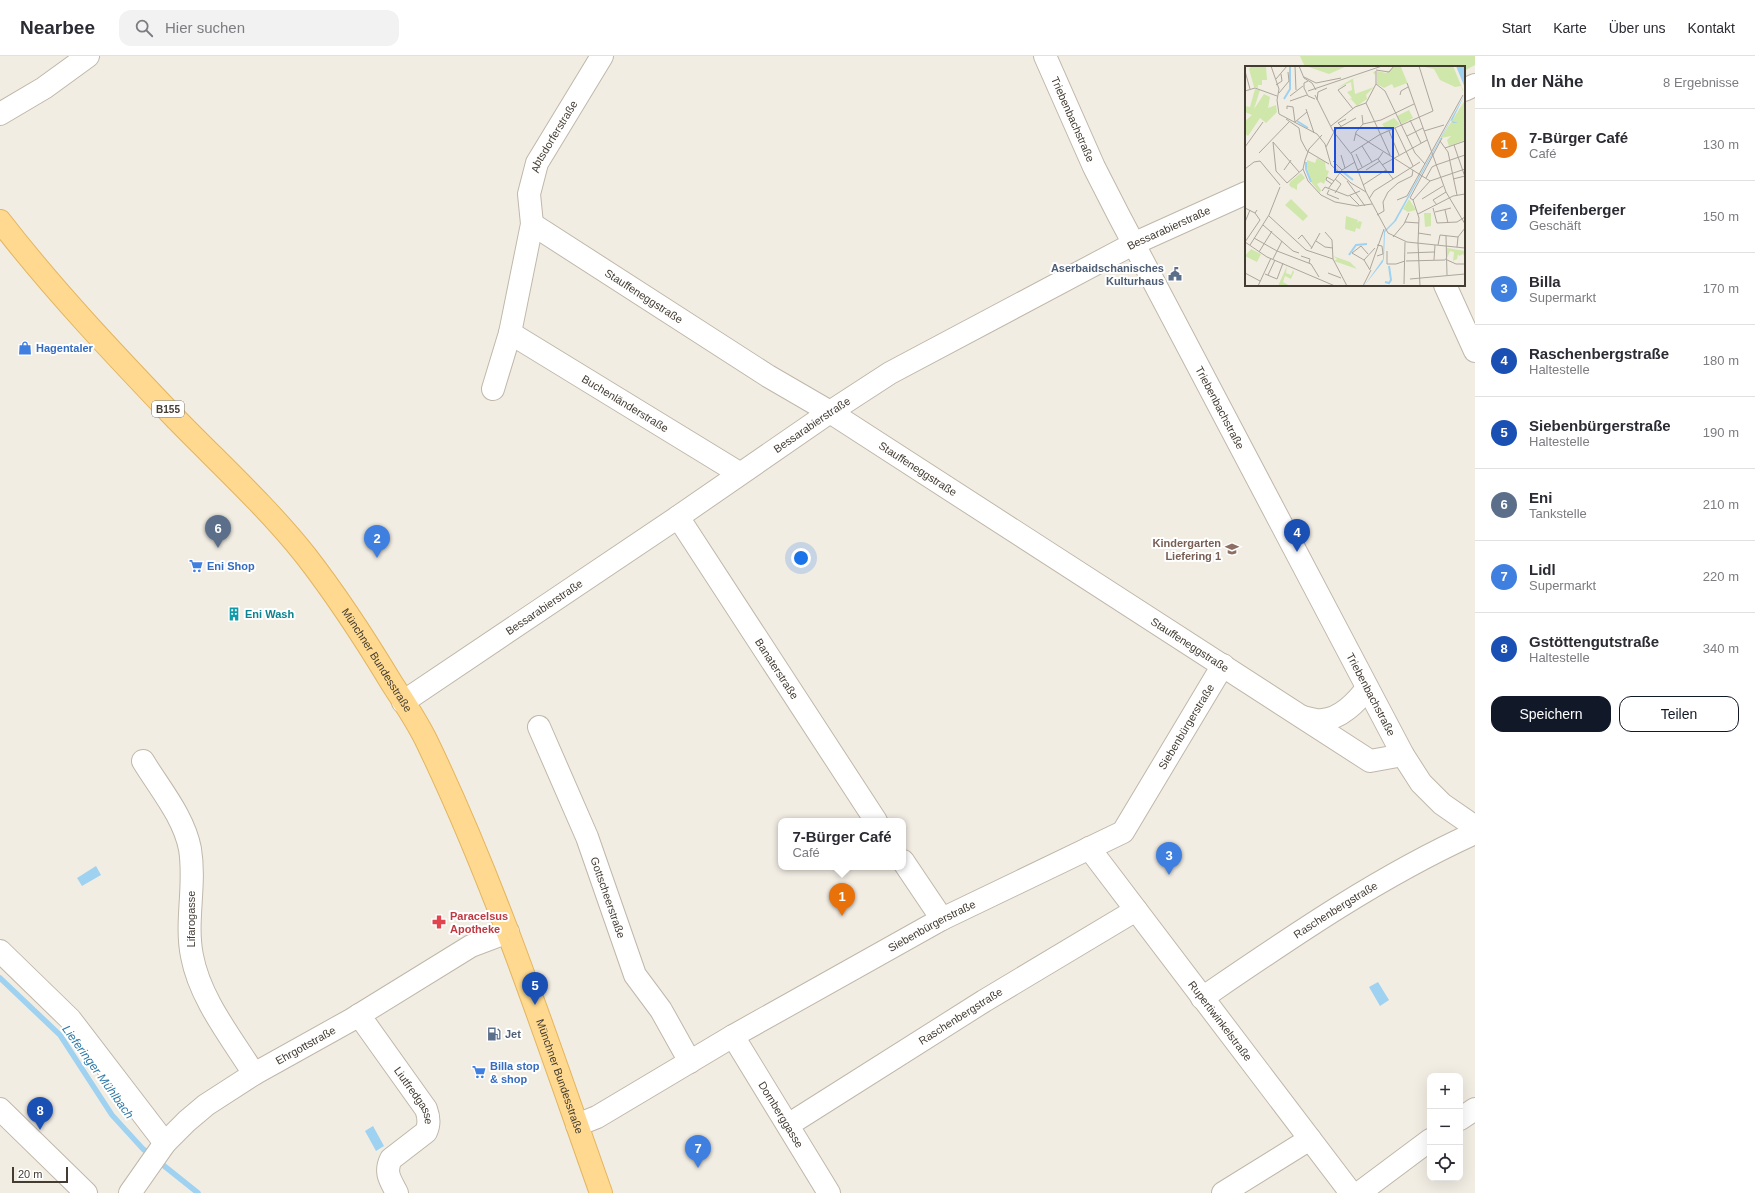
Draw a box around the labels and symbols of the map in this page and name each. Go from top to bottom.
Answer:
inset map [1245,66,1465,286]
street label: Triebenbachstraße [1049,75,1097,164]
street label: Abtsdorferstraße [529,98,580,174]
street label: Bessarabierstraße [1125,204,1212,252]
place label: Aserbaidschanisches Kulturhaus [1051,262,1164,287]
street label: Stauffeneggstraße [603,266,685,326]
public building icon: Aserbaidschanisches Kulturhaus [1167,266,1183,282]
shop icon: Hagentaler [17,340,33,356]
place label: Hagentaler [36,342,94,354]
street label: Triebenbachstraße [1193,364,1247,451]
street label: Buchenländerstraße [580,372,671,434]
street label: Bessarabierstraße [771,395,852,455]
road number: B155 [152,401,184,417]
street label: Stauffeneggstraße [877,439,959,498]
pin: 6 [205,515,231,548]
pin: 4 [1284,519,1310,552]
pin: 2 [364,525,390,558]
place label: Kindergarten Liefering 1 [1153,537,1221,562]
school or university icon: Kindergarten Liefering 1 [1224,541,1240,557]
your location [791,548,811,568]
supermarket icon: Eni Shop [188,558,204,574]
place label: Eni Shop [207,560,255,572]
street label: Bessarabierstraße [503,577,585,637]
building icon: Eni Wash [226,606,242,622]
street label: Münchner Bundesstraße [340,606,415,714]
place label: Eni Wash [245,608,294,620]
street label: Stauffeneggstraße [1149,615,1231,674]
street label: Banaterstraße [753,636,801,701]
street label: Triebenbachstraße [1344,651,1398,738]
street label: Siebenbürgerstraße [1156,682,1216,771]
pin: 3 [1156,842,1182,875]
street label: Gottscheerstraße [588,855,628,940]
street label: Raschenbergstraße [1291,879,1380,941]
pin: 1 [829,883,855,916]
street label: Lifarogasse [185,891,197,947]
street label: Siebenbürgerstraße [886,898,977,954]
place label: Paracelsus Apotheke [450,910,508,935]
pharmacy icon: Paracelsus Apotheke [431,914,447,930]
pin: 5 [522,972,548,1005]
street label: Rupertiwinkelstraße [1186,978,1254,1063]
street label: Raschenbergstraße [916,985,1005,1047]
street label: Münchner Bundesstraße [534,1017,586,1135]
water label: Lieferinger Mühlbach [59,1023,137,1122]
street label: Ehrgottstraße [273,1024,338,1067]
fuel station icon: Jet [486,1026,502,1042]
place label: Jet [505,1028,521,1040]
place label: Billa stop & shop [490,1060,540,1085]
street label: Liutfredgasse [392,1064,435,1124]
supermarket icon: Billa stop & shop [471,1064,487,1080]
street label: Dornberggasse [756,1079,806,1150]
pin: 8 [27,1097,53,1130]
pin: 7 [685,1135,711,1168]
scale bar [12,1165,68,1184]

